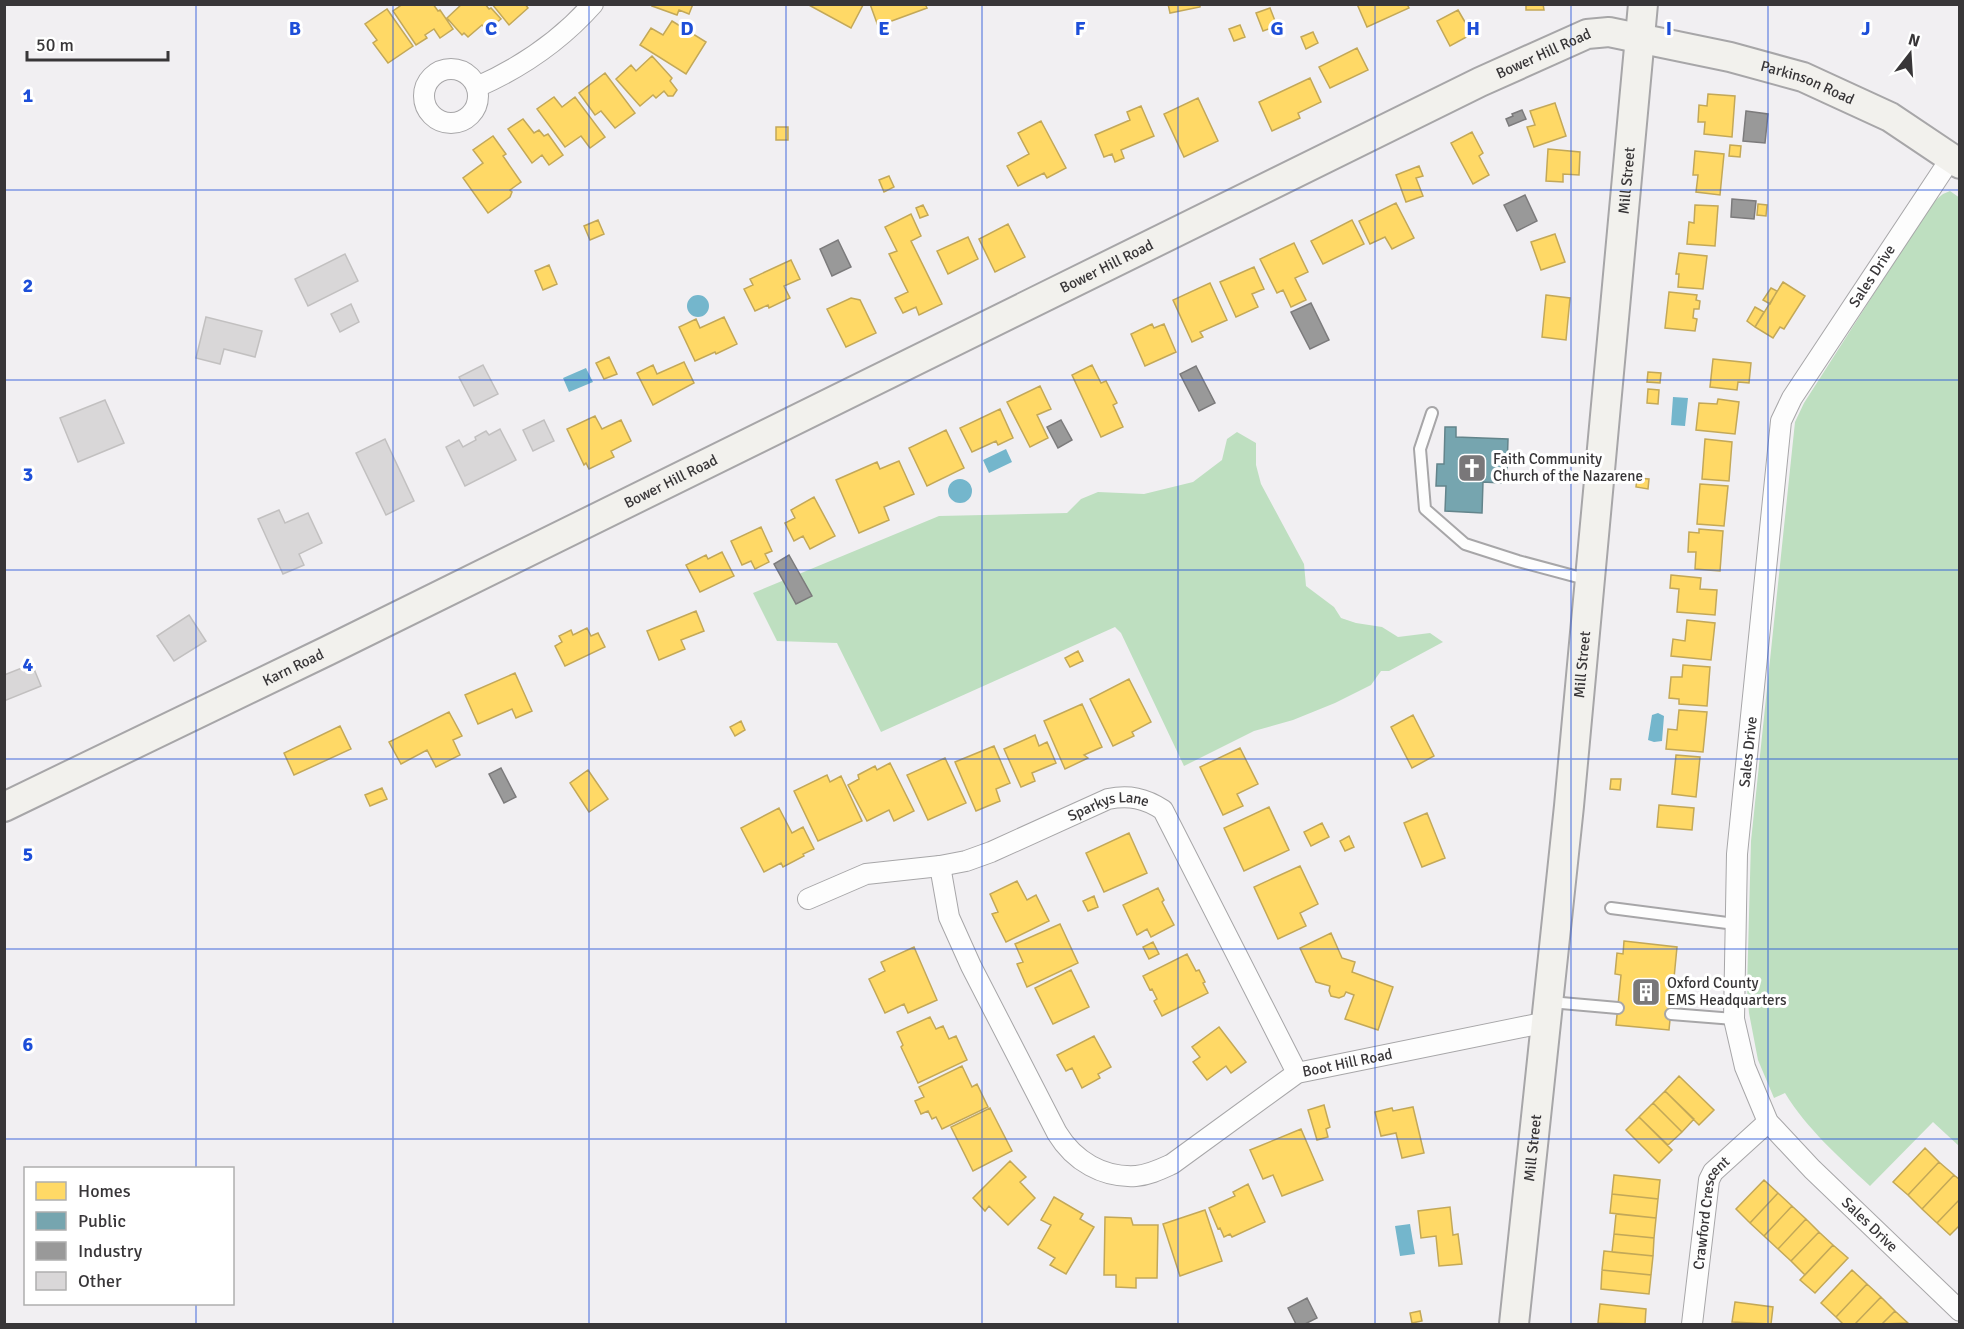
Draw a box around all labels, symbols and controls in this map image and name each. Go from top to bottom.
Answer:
text: B [289,16,301,41]
text: C [485,16,497,41]
text: D [680,16,694,41]
text: E [878,16,890,41]
text: F [1075,16,1086,41]
text: G [1270,16,1284,41]
text: H [1466,16,1480,41]
text: I [1666,16,1672,41]
text: J [1861,16,1871,41]
scale bar [27,24,168,62]
street label: Bower Hill Road [1493,24,1594,83]
north arrow [1880,24,1940,84]
text: N [1906,29,1922,52]
text: 50 m [36,34,74,56]
street label: Parkinson Road [1759,57,1857,108]
text: 1 [23,83,34,108]
street label: Mill Street [1615,146,1639,215]
street label: Bower Hill Road [1057,236,1156,297]
street label: Sales Drive [1845,241,1899,311]
text: 2 [23,273,33,298]
place label: Faith Community Church of the Nazarene [1493,450,1643,485]
street label: Bower Hill Road [621,451,720,512]
church icon: Faith Community Church of the Nazarene [1456,452,1488,484]
text: 3 [23,462,33,487]
street label: Mill Street [1570,630,1594,699]
street label: Karn Road [260,645,327,690]
text: 4 [23,652,34,677]
street label: Sales Drive [1735,716,1761,788]
street label: Sparkys Lane [1065,788,1152,825]
text: 5 [23,842,33,867]
place label: Oxford County EMS Headquarters [1667,974,1787,1009]
building icon: Oxford County EMS Headquarters [1630,976,1662,1008]
text: 6 [23,1032,34,1057]
street label: Boot Hill Road [1301,1045,1394,1081]
street label: Mill Street [1520,1114,1545,1182]
street label: Crawford Crescent [1689,1152,1733,1271]
legend [24,1167,234,1305]
text: Homes [78,1180,131,1202]
street label: Sales Drive [1838,1193,1902,1256]
text: Public [78,1210,126,1232]
text: Industry [78,1240,143,1262]
text: Other [78,1270,122,1292]

